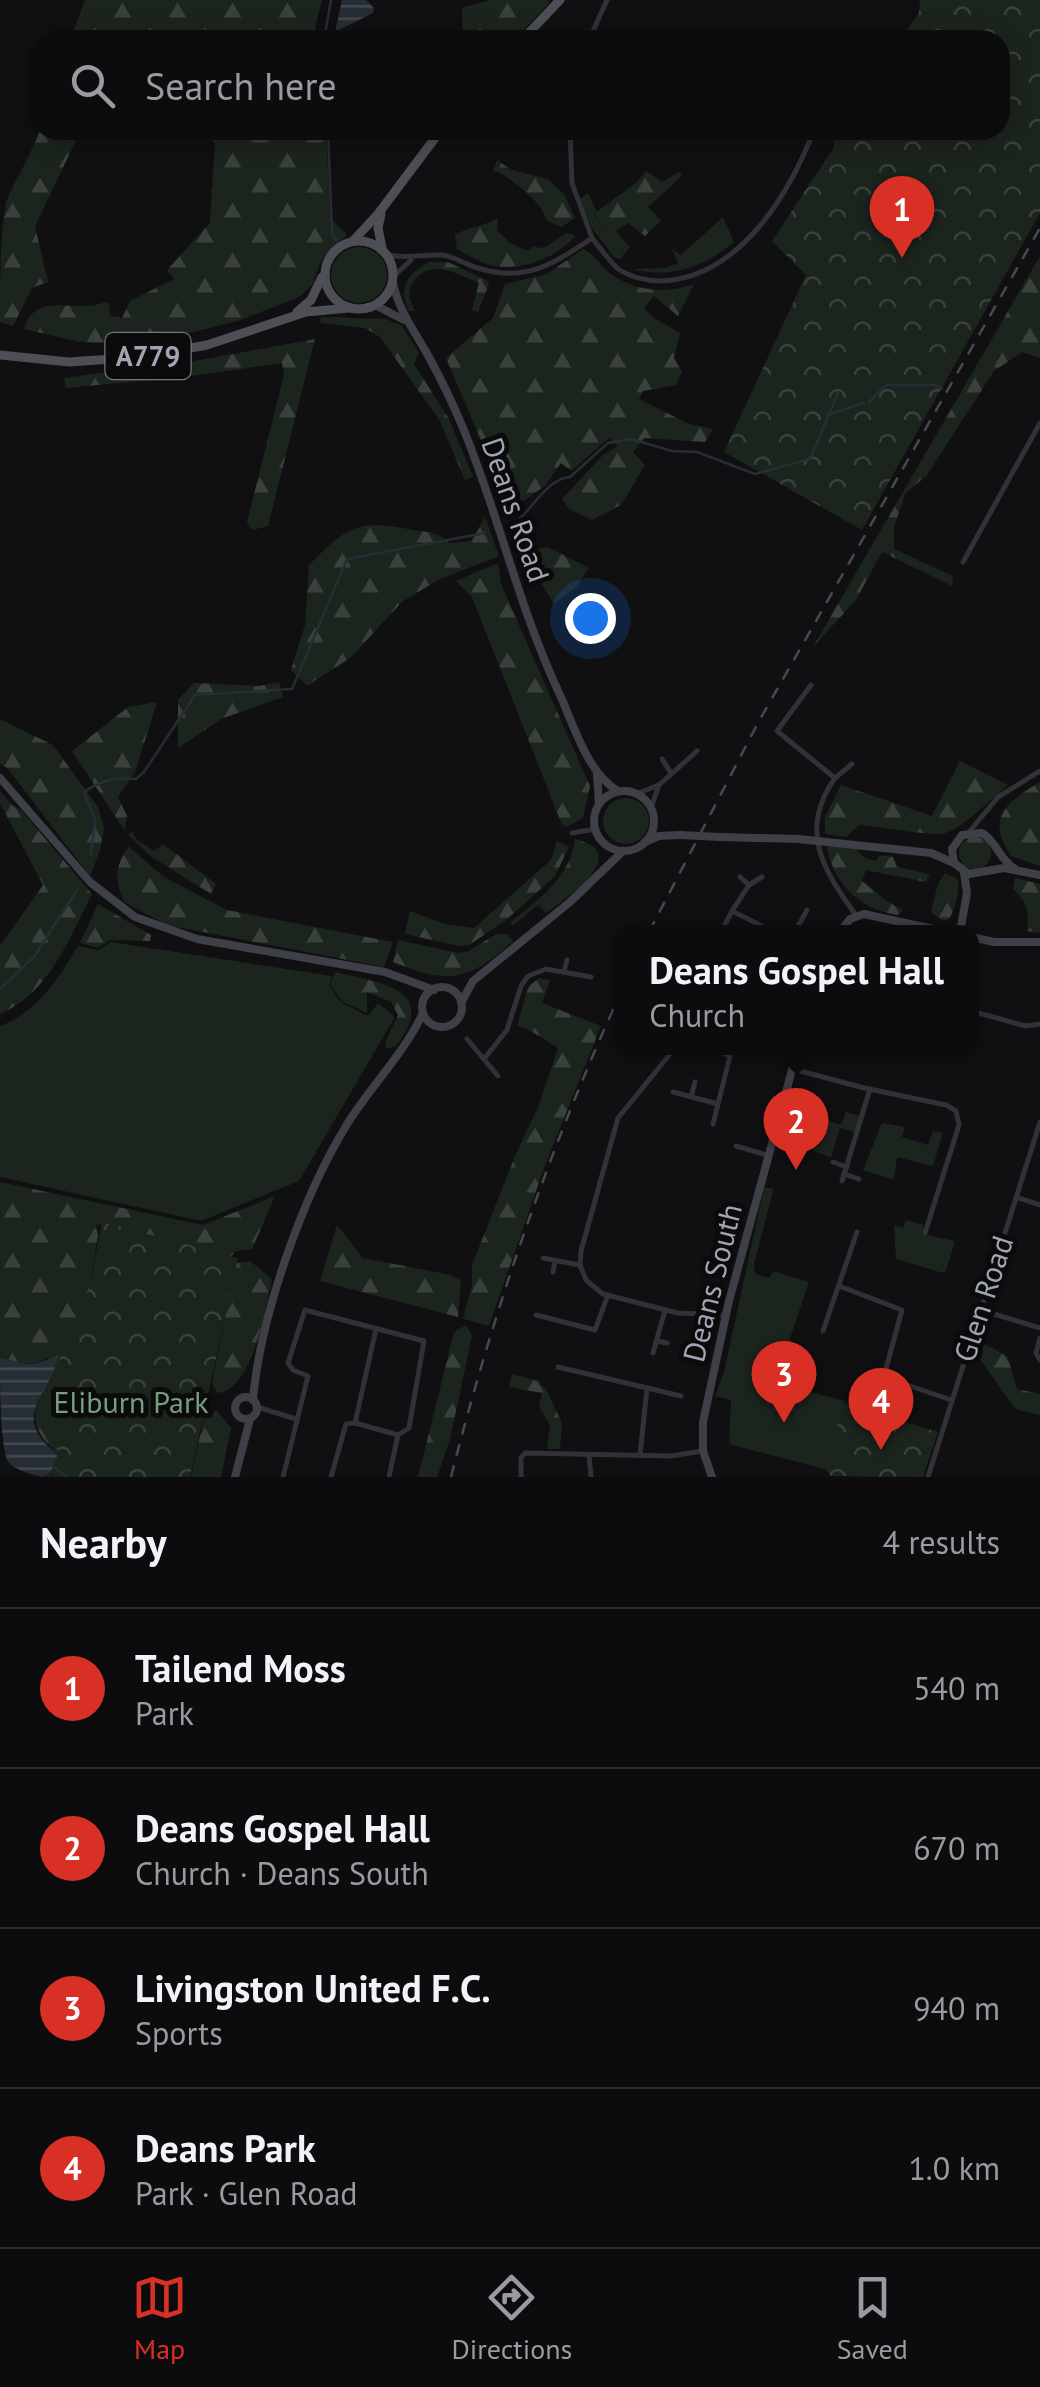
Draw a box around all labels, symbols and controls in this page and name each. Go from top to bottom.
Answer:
search box [30,30,1010,140]
icon: search [65,58,120,113]
text: Search here [145,61,337,110]
pin: 1 [870,176,934,258]
road number: A779 [106,333,190,379]
street label: Deans Road [474,432,559,587]
your location [565,593,616,644]
popup [614,925,979,1055]
text: Deans Gospel Hall [649,945,944,994]
text: Church [649,994,745,1036]
pin: 2 [764,1088,828,1170]
street label: Deans South [673,1200,750,1366]
street label: Glen Road [944,1231,1021,1367]
pin: 3 [752,1340,816,1423]
pin: 4 [848,1368,914,1450]
park label: Eliburn Park [53,1382,209,1421]
text: Nearby [40,1515,167,1570]
text: 4 results [882,1521,1000,1563]
text: Tailend Moss [135,1643,346,1692]
text: 1 [63,1667,82,1709]
text: 540 m [913,1667,1000,1709]
text: Park [135,1692,194,1734]
text: Deans Gospel Hall [135,1803,430,1852]
text: 2 [63,1827,82,1869]
text: 670 m [913,1827,1000,1869]
text: Church · Deans South [135,1852,429,1894]
text: Livingston United F.C. [135,1963,491,2012]
text: 3 [63,1987,82,2029]
text: 940 m [913,1987,1000,2029]
text: Sports [135,2012,223,2054]
text: Deans Park [135,2123,316,2172]
text: 4 [63,2147,82,2189]
text: 1.0 km [908,2147,1000,2189]
text: Park · Glen Road [135,2172,358,2214]
tab: Map [132,2270,187,2367]
tab: Directions [451,2270,572,2367]
tab: Saved [837,2270,908,2367]

